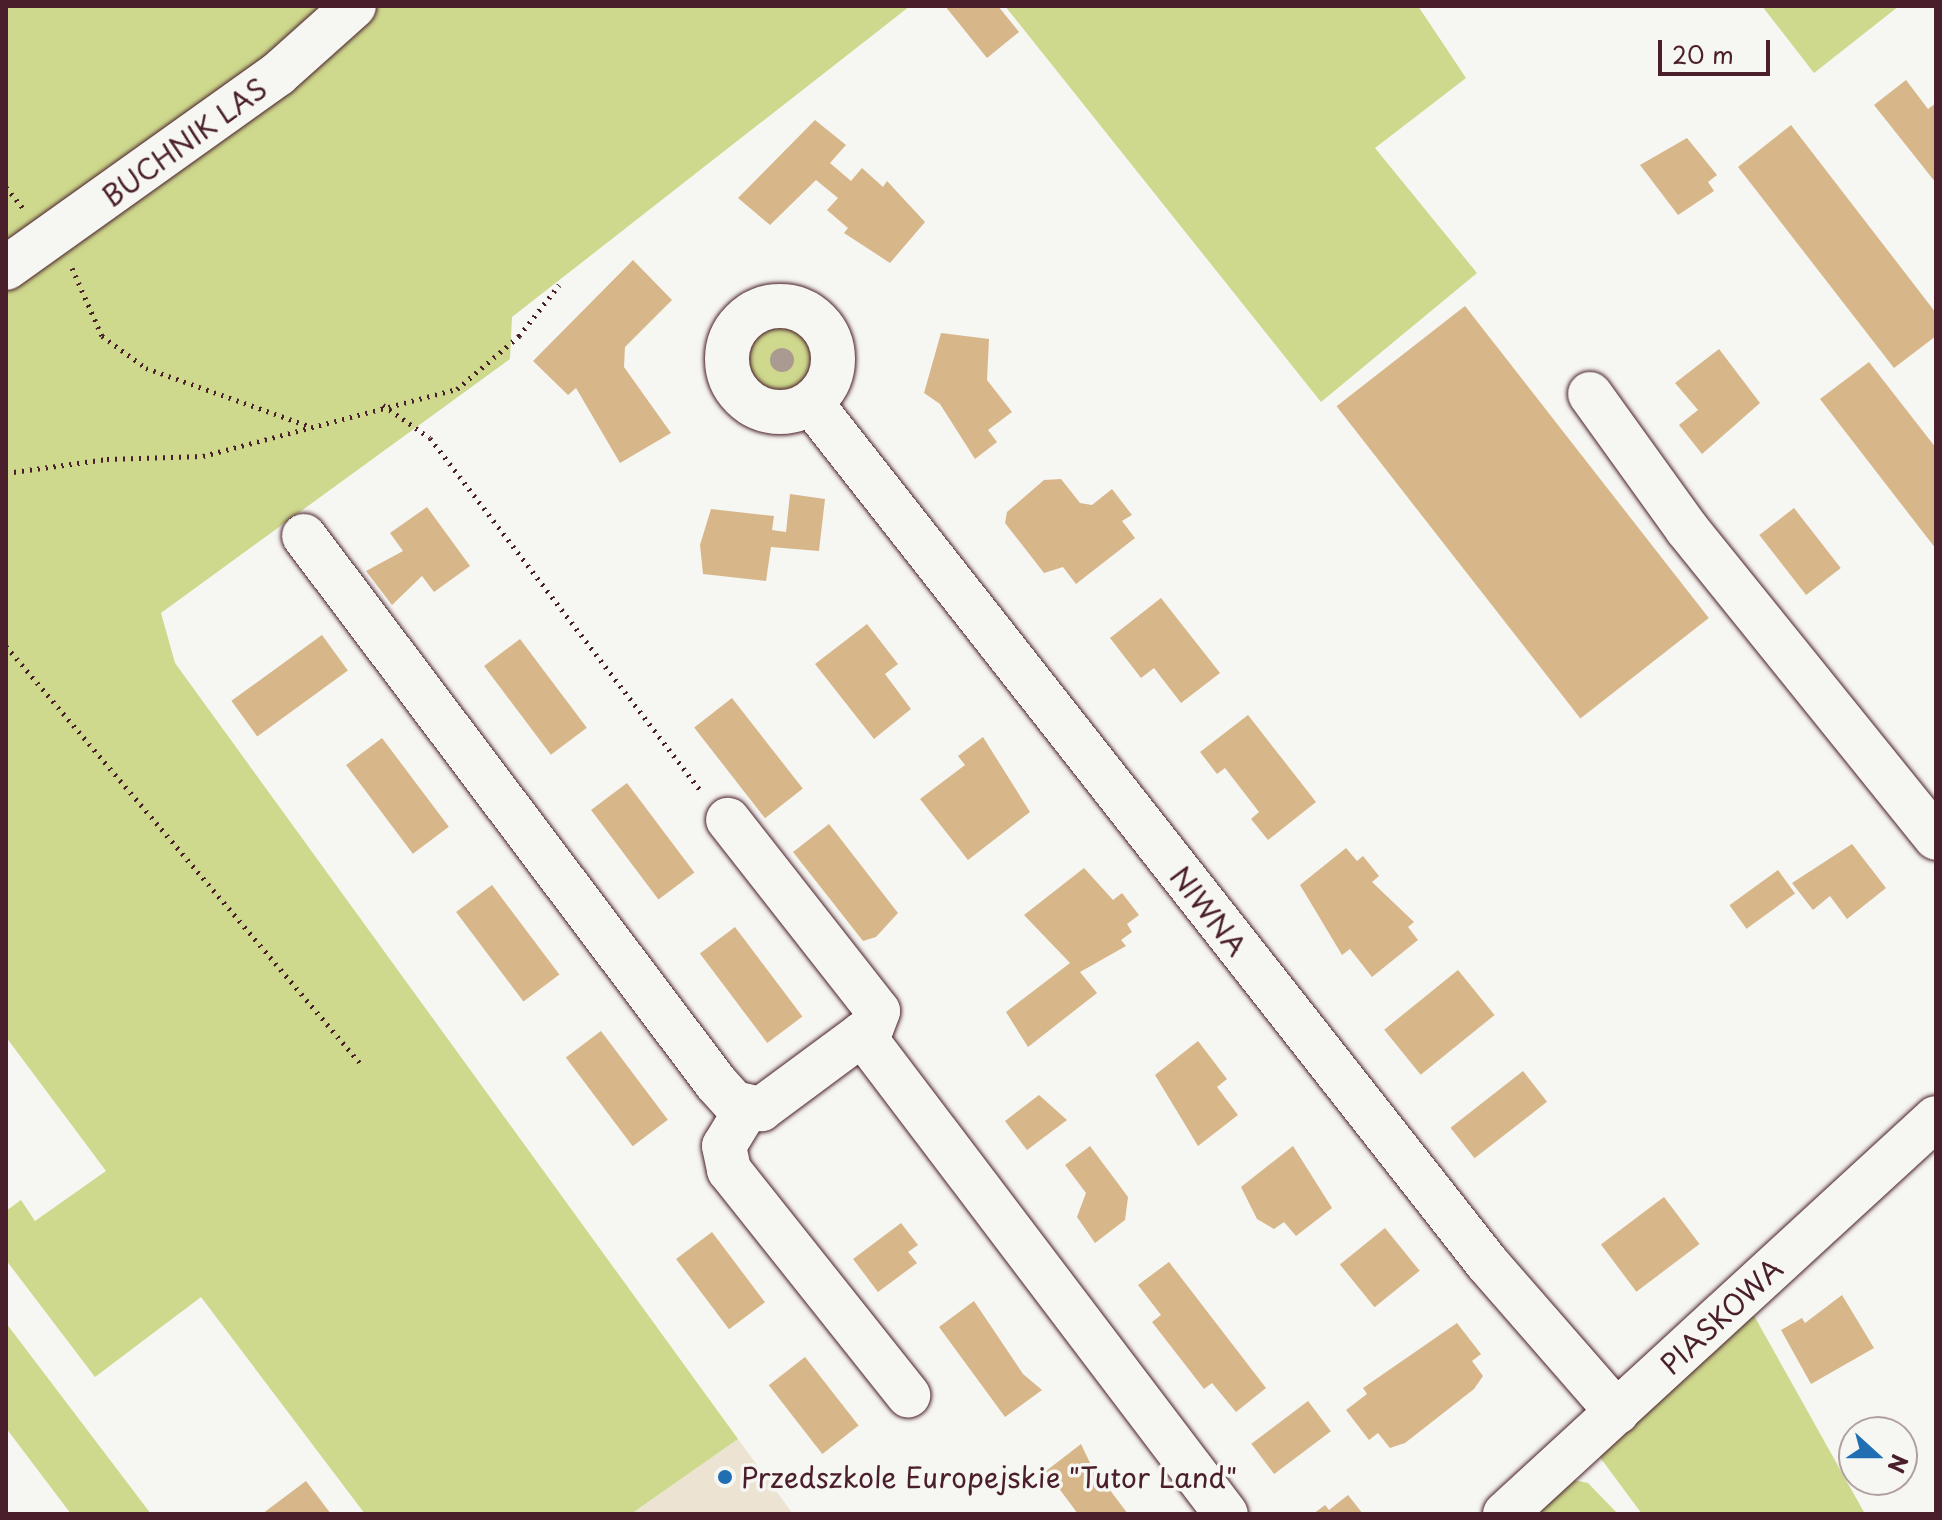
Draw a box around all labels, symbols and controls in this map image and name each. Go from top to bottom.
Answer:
scale bar [1662,24,1774,74]
text: 20 m [1672,36,1734,72]
street label: BUCHNIK LAS [95,71,273,213]
street label: NIWNA [1164,860,1254,962]
street label: PIASKOWA [1653,1251,1789,1381]
north arrow [1838,1416,1918,1496]
text: N [1880,1450,1918,1478]
place label: Przedszkole Europejskie "Tutor Land" [741,1460,1238,1494]
marker: Przedszkole Europejskie "Tutor Land" [716,1468,734,1486]

